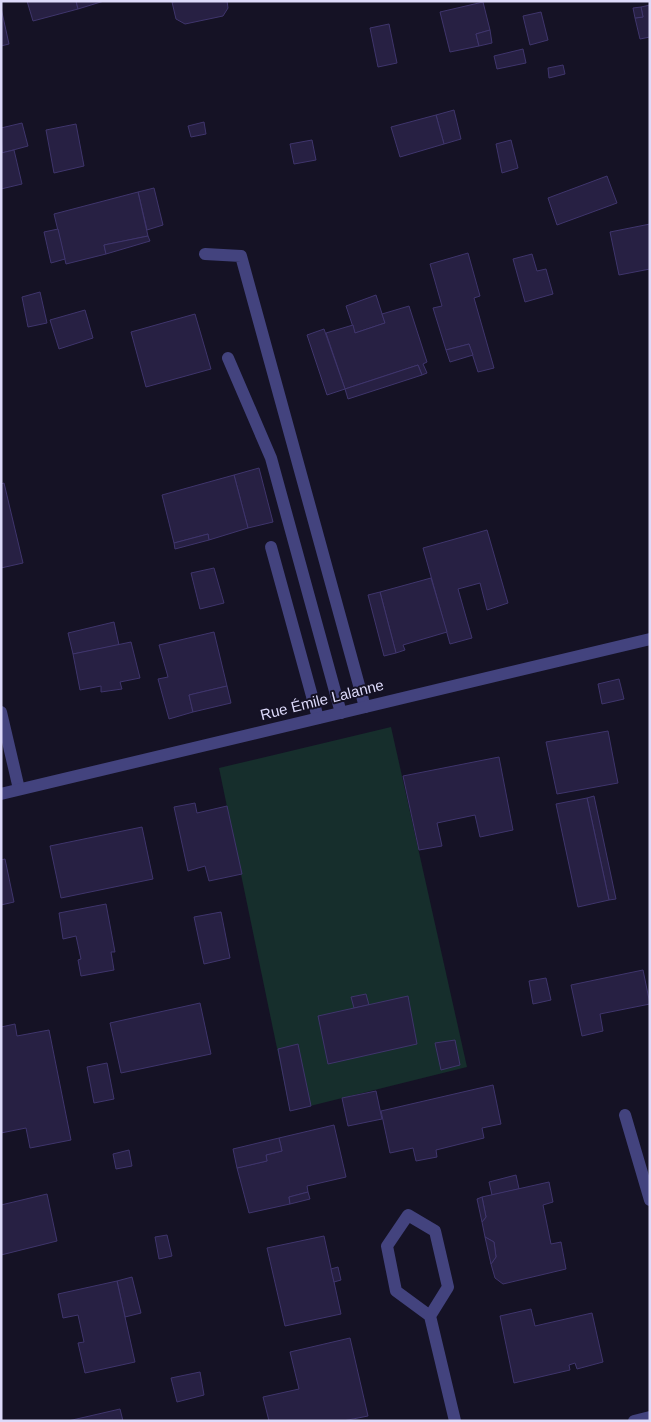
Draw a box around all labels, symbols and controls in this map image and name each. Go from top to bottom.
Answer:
street label: Rue Émile Lalanne [258,676,385,723]

